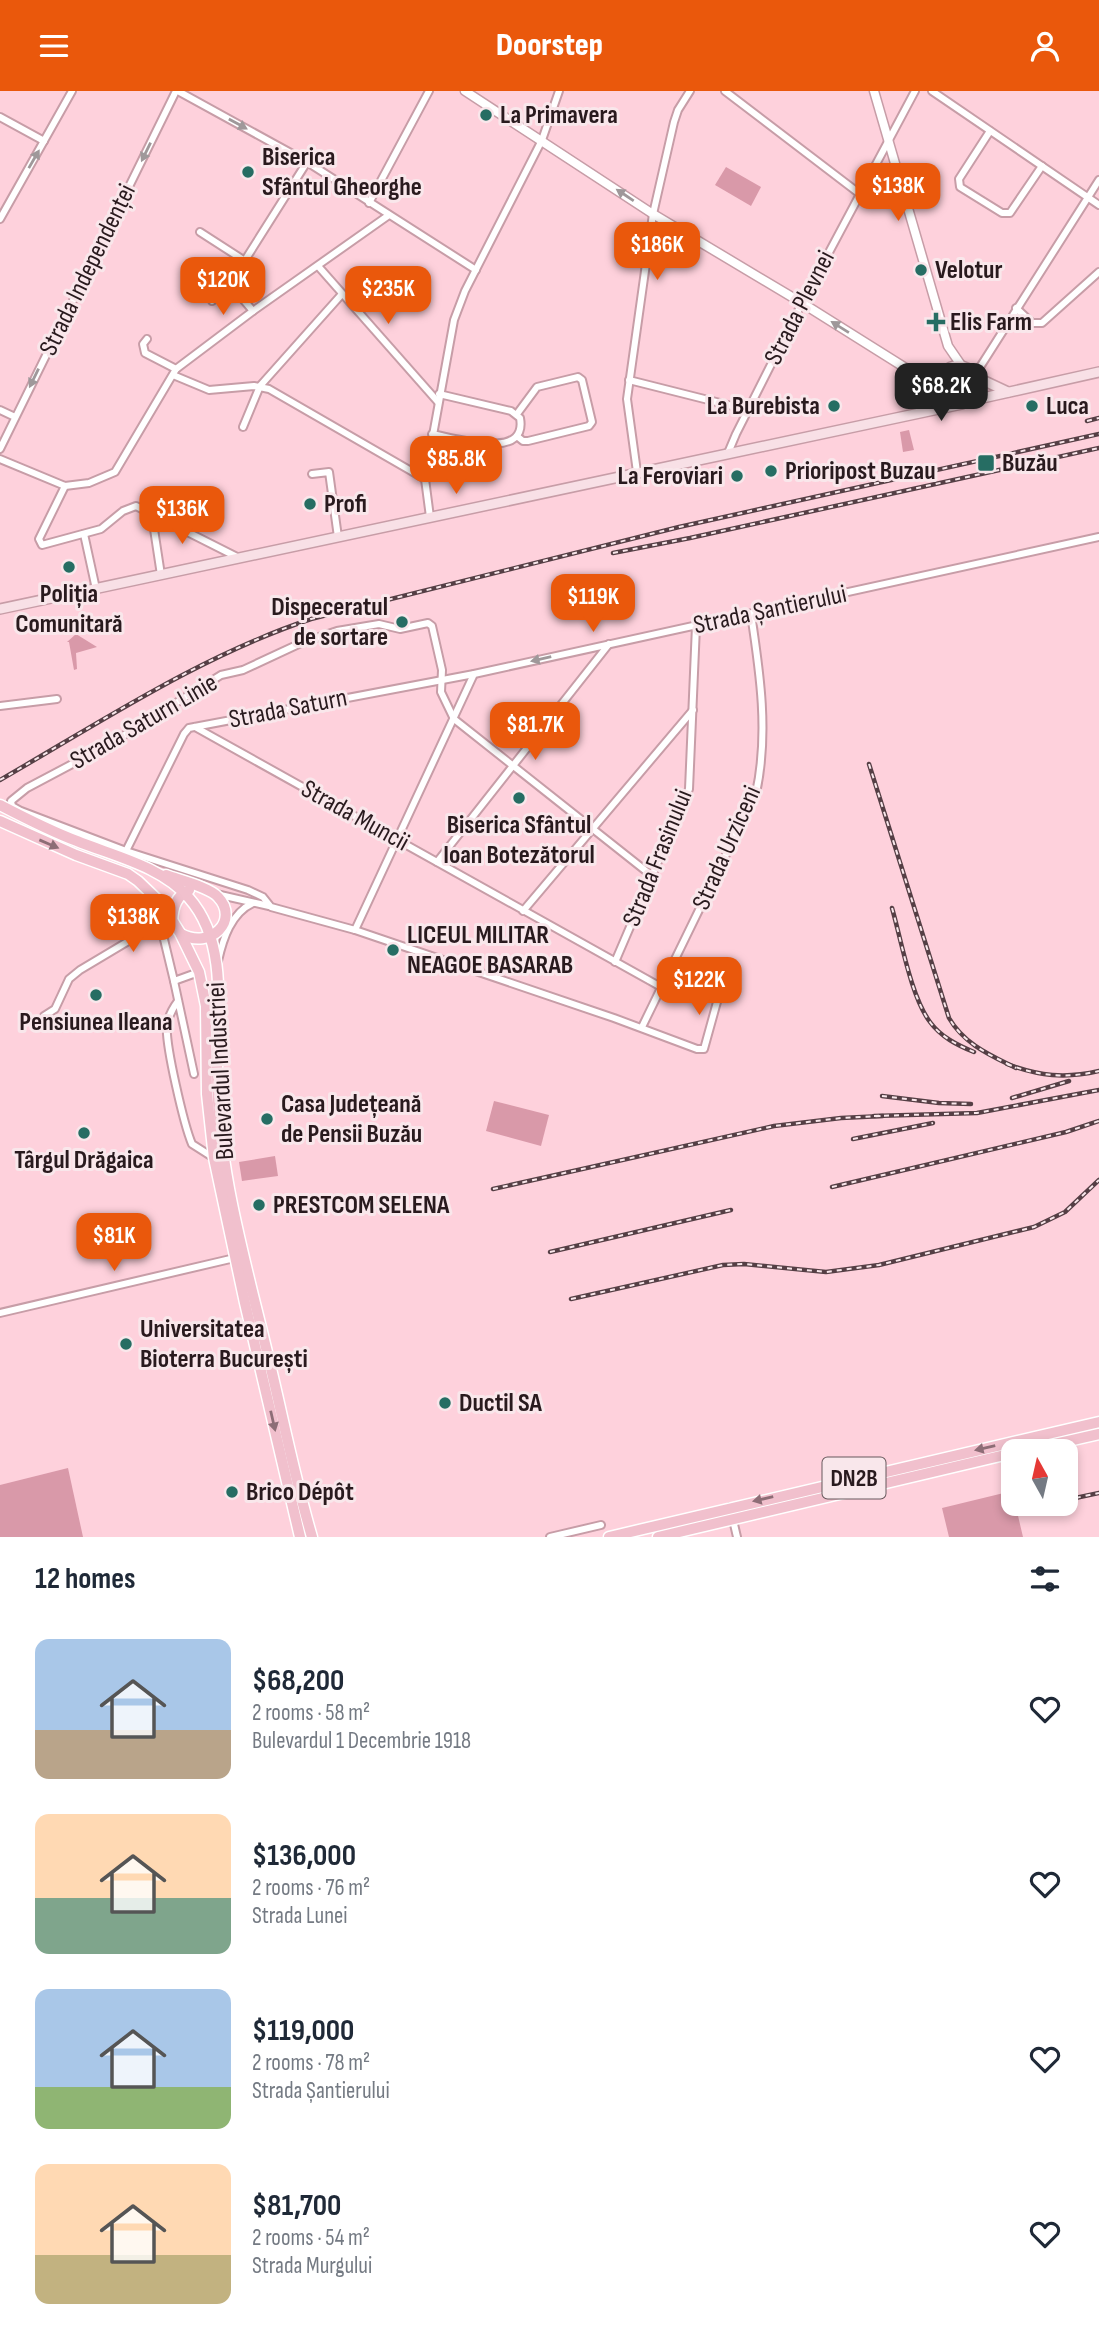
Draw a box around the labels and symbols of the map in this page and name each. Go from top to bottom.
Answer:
place label: La Primavera [500,100,618,131]
marker: La Primavera [478,107,494,123]
one-way arrow [228,118,247,130]
one-way arrow [141,142,152,162]
place label: Biserica Sfântul Gheorghe [262,142,422,203]
one-way arrow [28,150,40,169]
pin: $138K [849,163,947,223]
marker: Biserica Sfântul Gheorghe [240,164,256,180]
street label: Strada Independenței [33,179,143,361]
one-way arrow [616,188,634,202]
pin: $186K [608,223,706,282]
street label: Strada Plevnei [758,246,842,370]
place label: Velotur [935,255,1002,286]
pin: $120K [174,257,272,317]
marker: Velotur [913,262,929,278]
pin: $235K [339,267,437,326]
place label: Elis Farm [950,307,1032,338]
marker: Elis Farm [928,314,944,330]
one-way arrow [830,320,849,333]
pin: $68.2K [884,363,998,423]
one-way arrow [29,368,40,388]
place label: La Burebista [707,391,820,422]
place label: Luca [1046,391,1089,422]
marker: La Burebista [826,398,842,414]
marker: Luca [1024,398,1040,414]
pin: $85.8K [399,437,513,496]
place label: Buzău [1002,448,1058,479]
marker: Buzău [976,453,996,473]
place label: Prioripost Buzau [785,456,936,487]
place label: La Feroviari [618,461,723,492]
marker: Prioripost Buzau [763,463,779,479]
marker: La Feroviari [729,468,745,484]
pin: $136K [133,487,231,546]
place label: Profi [324,489,367,520]
marker: Profi [302,496,318,512]
marker: Poliția Comunitară [61,559,77,575]
pin: $119K [544,575,642,634]
place label: Poliția Comunitară [15,579,123,640]
street label: Strada Șantierului [691,579,849,641]
place label: Dispeceratul de sortare [271,592,388,653]
marker: Dispeceratul de sortare [394,614,410,630]
one-way arrow [529,654,551,665]
street label: Strada Saturn Linie [65,667,223,777]
street label: Strada Saturn [226,682,350,736]
pin: $81.7K [478,703,592,762]
street label: Strada Muncii [296,774,414,858]
street label: Strada Urziceni [686,781,768,915]
street label: Strada Frasinului [617,785,699,931]
marker: Biserica Sfântul Ioan Botezătorul [511,790,527,806]
place label: Biserica Sfântul Ioan Botezătorul [443,810,595,871]
one-way arrow [39,839,60,850]
pin: $138K [84,895,182,954]
place label: LICEUL MILITAR NEAGOE BASARAB [407,920,573,981]
marker: LICEUL MILITAR NEAGOE BASARAB [385,942,401,958]
pin: $122K [650,957,748,1017]
street label: Bulevardul Industriei [201,981,241,1161]
marker: Pensiunea Ileana [88,987,104,1003]
place label: Pensiunea Ileana [19,1007,173,1038]
place label: Casa Județeană de Pensii Buzău [281,1089,422,1150]
marker: Casa Județeană de Pensii Buzău [259,1111,275,1127]
marker: Târgul Drăgaica [76,1125,92,1141]
place label: Târgul Drăgaica [14,1145,154,1176]
place label: PRESTCOM SELENA [273,1190,450,1221]
marker: PRESTCOM SELENA [251,1197,267,1213]
pin: $81K [73,1213,155,1273]
place label: Universitatea Bioterra București [140,1314,308,1375]
marker: Universitatea Bioterra București [118,1336,134,1352]
place label: Ductil SA [459,1388,543,1419]
marker: Ductil SA [437,1395,453,1411]
one-way arrow [267,1410,278,1432]
north arrow [1001,1439,1078,1515]
one-way arrow [974,1443,996,1454]
road number: DN2B [822,1457,886,1499]
place label: Brico Dépôt [246,1477,354,1508]
marker: Brico Dépôt [224,1484,240,1500]
one-way arrow [752,1494,774,1505]

